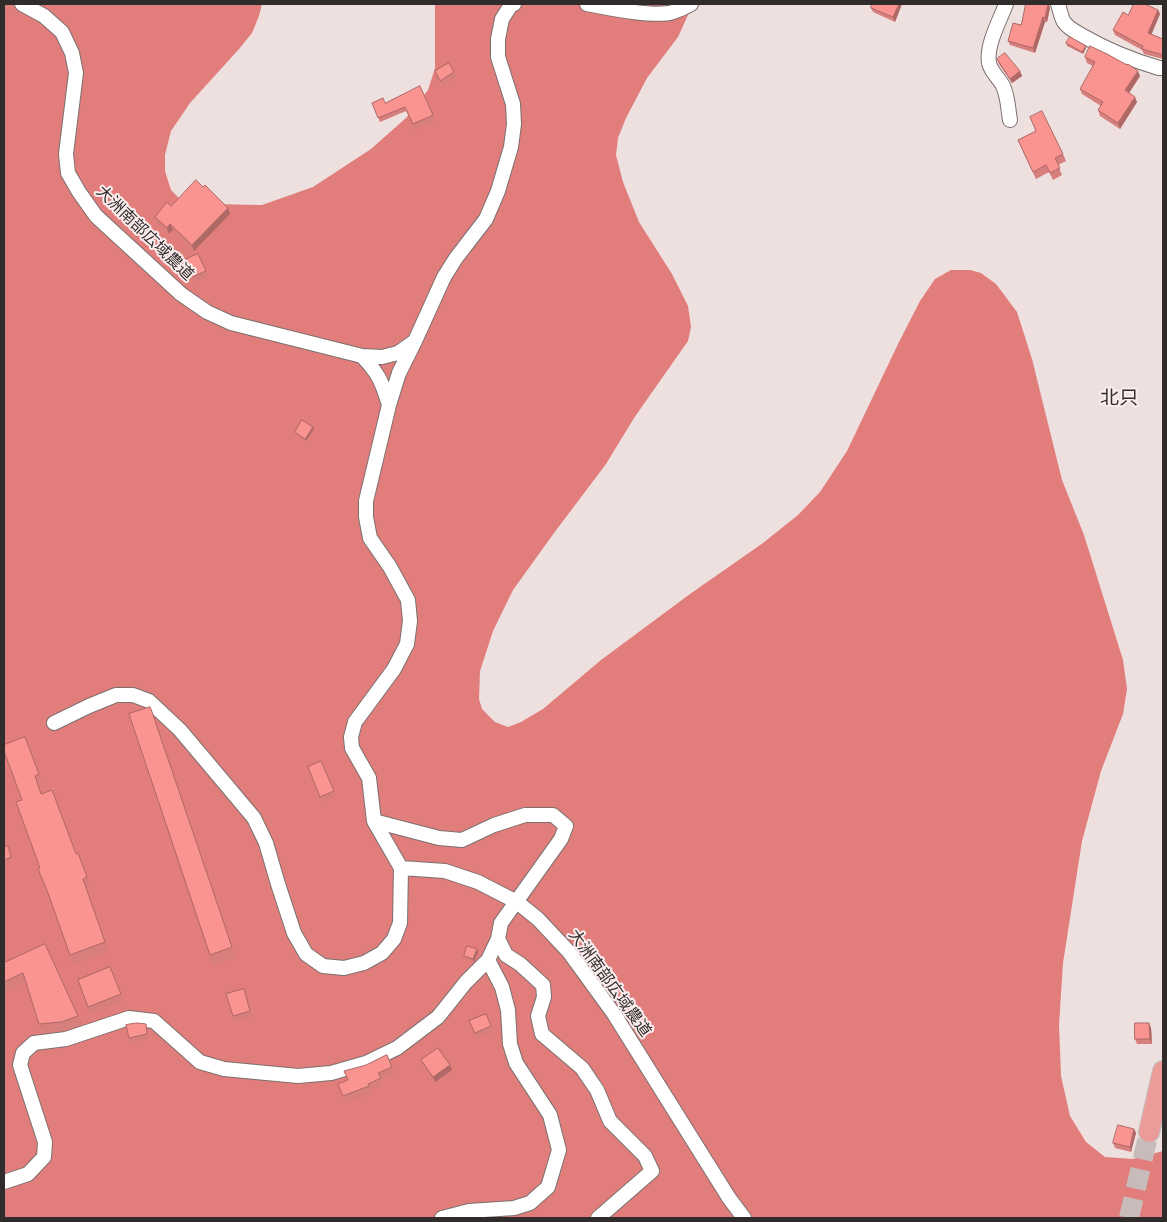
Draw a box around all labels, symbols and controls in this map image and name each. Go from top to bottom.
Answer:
street label: 大洲南部広域農道 [92,182,198,284]
district label: 北只 [1100,387,1138,409]
street label: 大洲南部広域農道 [565,926,655,1040]

